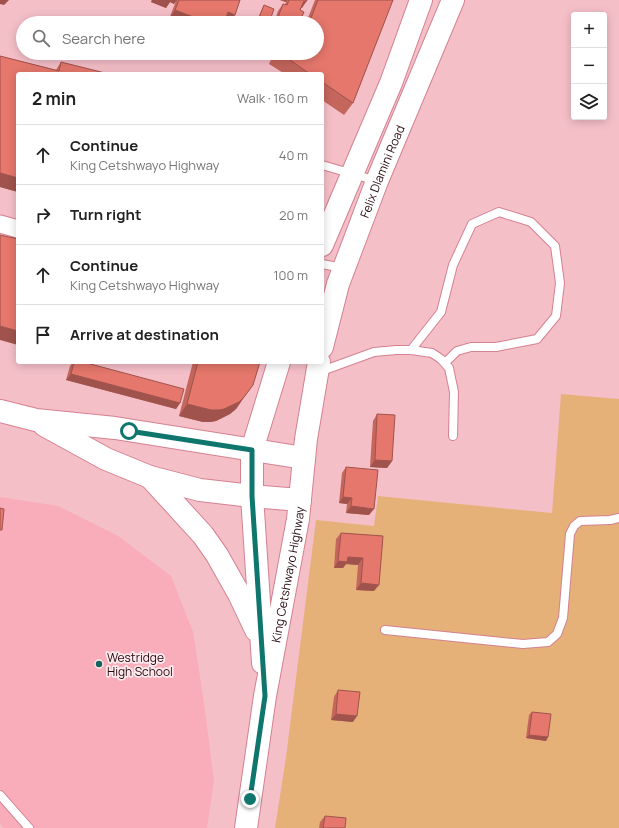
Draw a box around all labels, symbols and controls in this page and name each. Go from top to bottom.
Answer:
map controls [571,12,607,120]
button: + [571,12,607,48]
search box [16,16,324,60]
icon: search [30,27,52,49]
text: Search here [62,28,145,49]
button: − [571,48,607,84]
button: layers [571,84,607,120]
text: 2 min [32,87,76,110]
text: Walk · 160 m [237,89,308,107]
street label: Felix Dlamini Road [355,122,408,220]
text: Continue [70,135,138,156]
icon: ahead [32,144,54,166]
text: 40 m [279,146,308,164]
text: King Cetshwayo Highway [70,156,219,174]
icon: right [32,204,54,226]
text: Turn right [70,204,141,225]
text: 20 m [279,206,308,224]
text: Continue [70,255,138,276]
icon: ahead [32,264,54,286]
text: 100 m [273,266,308,284]
text: King Cetshwayo Highway [70,276,219,294]
icon: arrive [32,324,54,346]
text: Arrive at destination [70,324,219,345]
route start [120,422,138,440]
street label: King Cetshwayo Highway [267,505,308,644]
place label: Westridge High School [107,649,173,680]
marker: Westridge High School [94,659,104,669]
route end [241,790,259,808]

